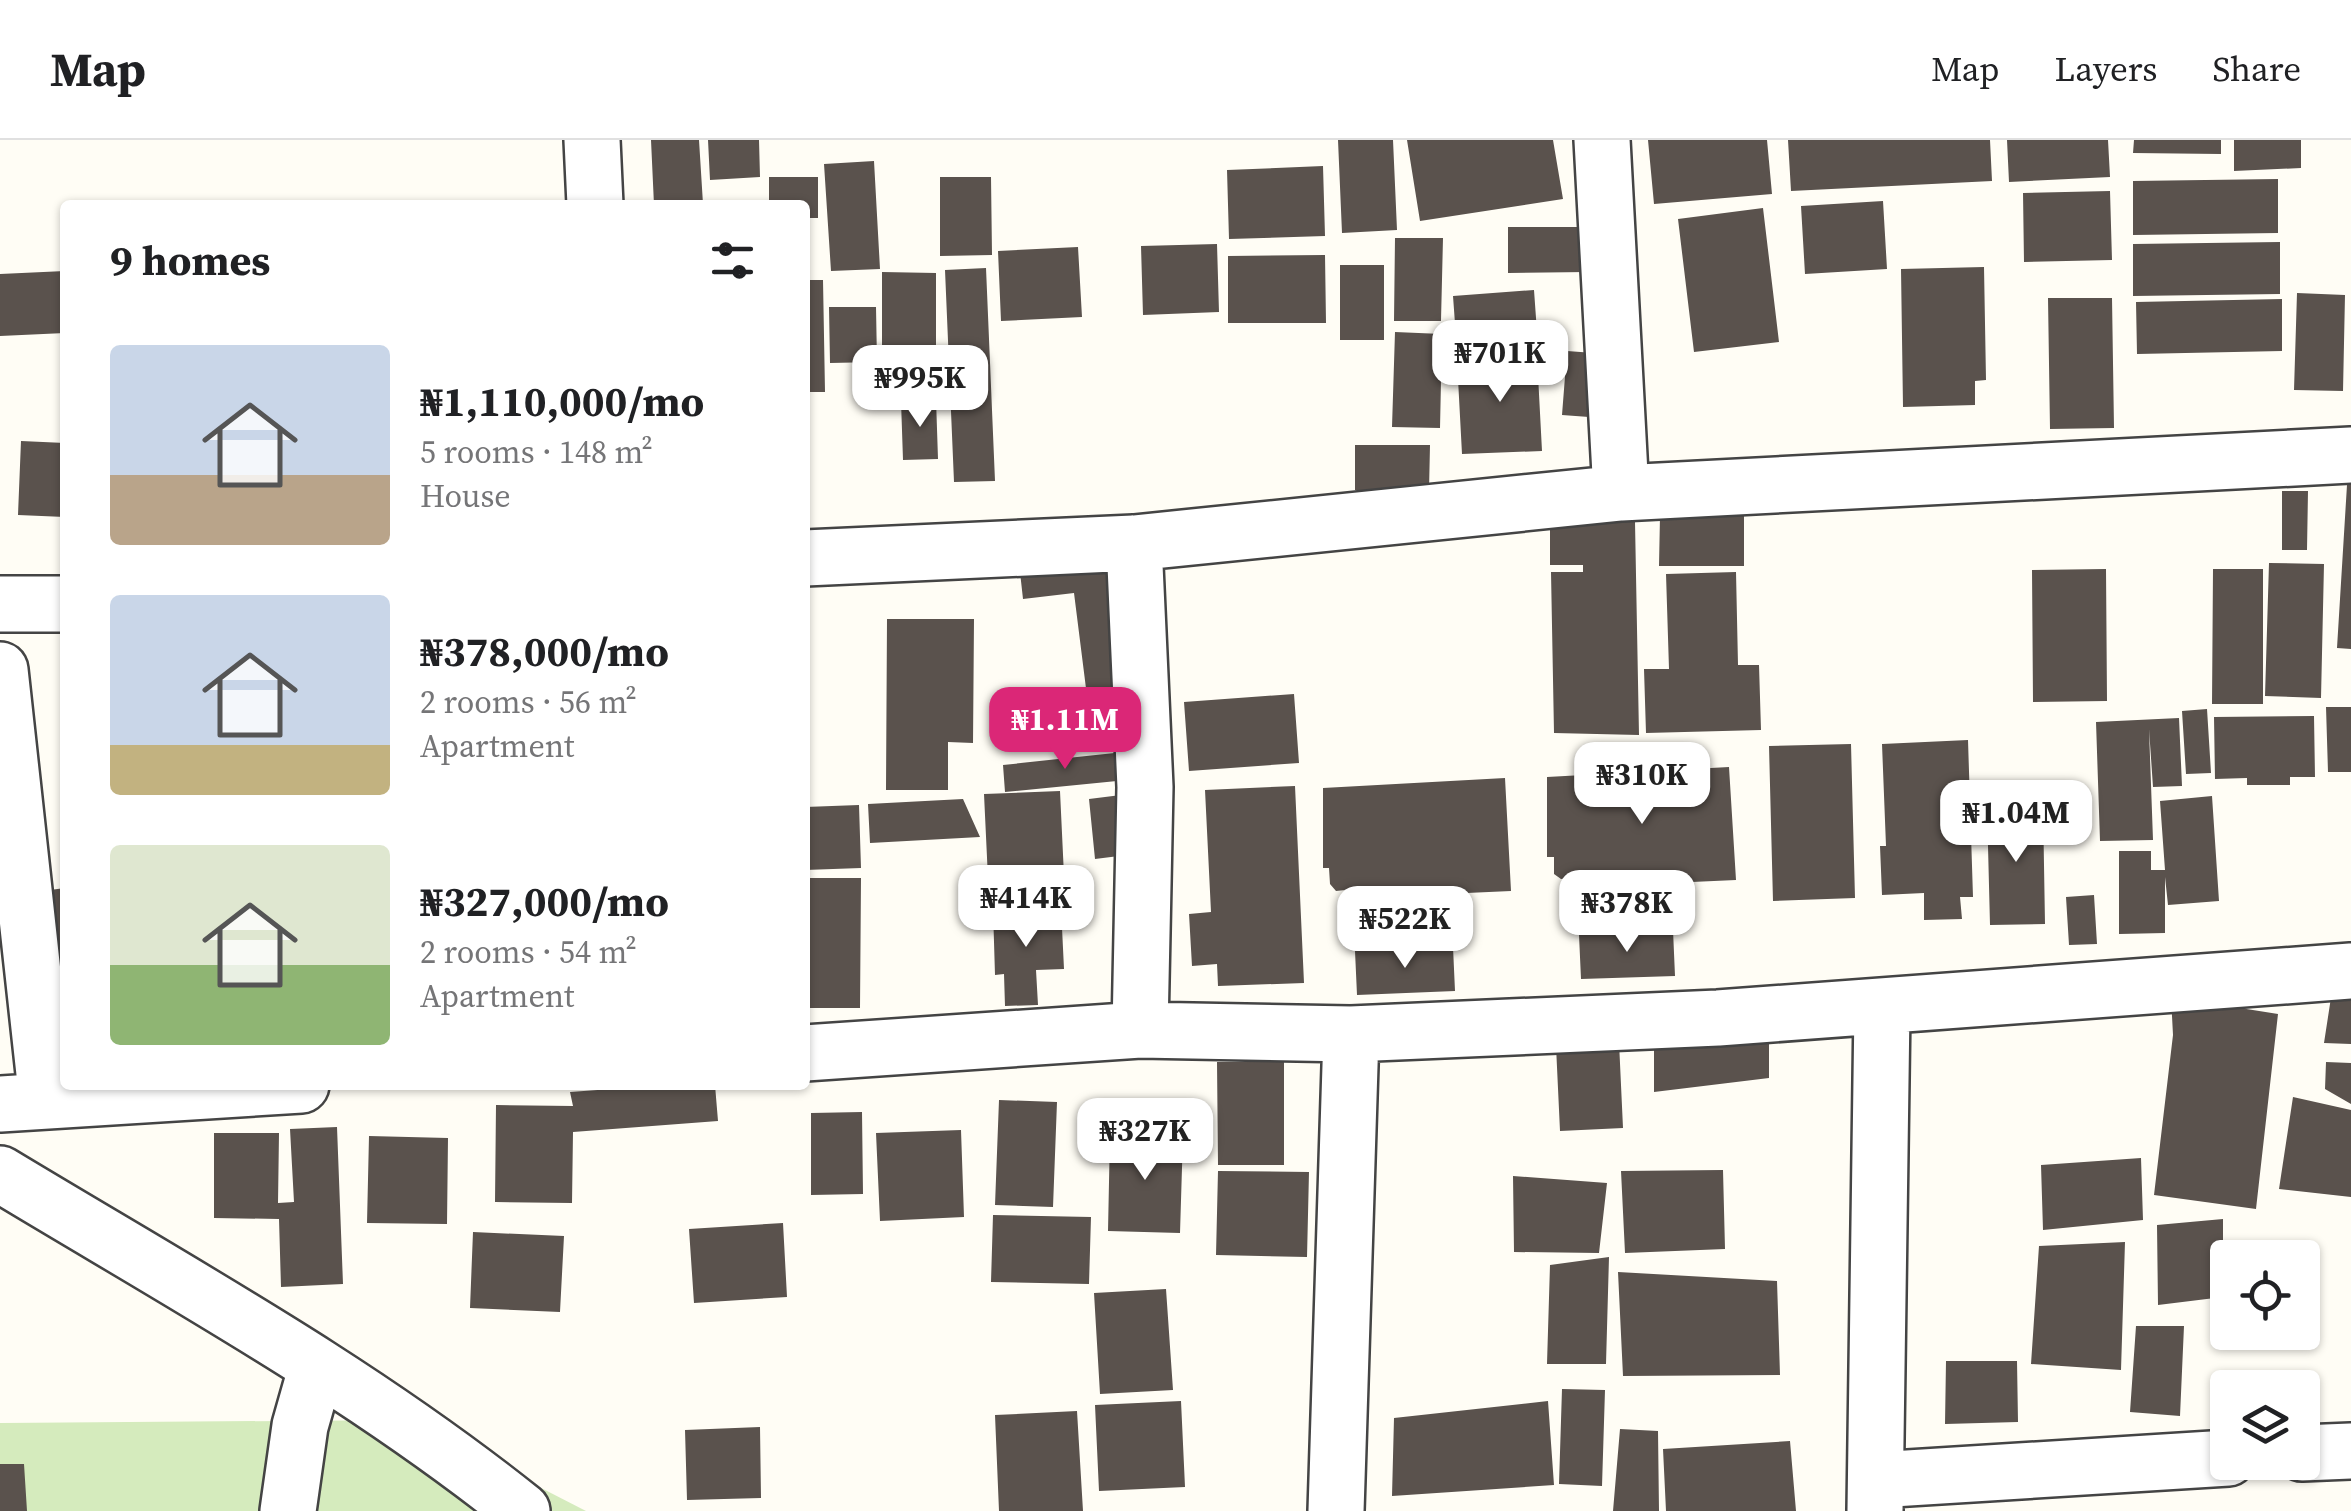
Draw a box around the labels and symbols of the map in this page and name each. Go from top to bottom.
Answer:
pin: ₦701K [1430,320,1570,405]
pin: ₦995K [850,345,990,430]
pin: ₦1.11M [984,687,1146,772]
pin: ₦310K [1572,742,1712,827]
pin: ₦1.04M [1935,780,2097,865]
pin: ₦414K [956,865,1096,950]
pin: ₦378K [1557,870,1697,955]
pin: ₦522K [1335,886,1475,971]
pin: ₦327K [1075,1098,1215,1183]

